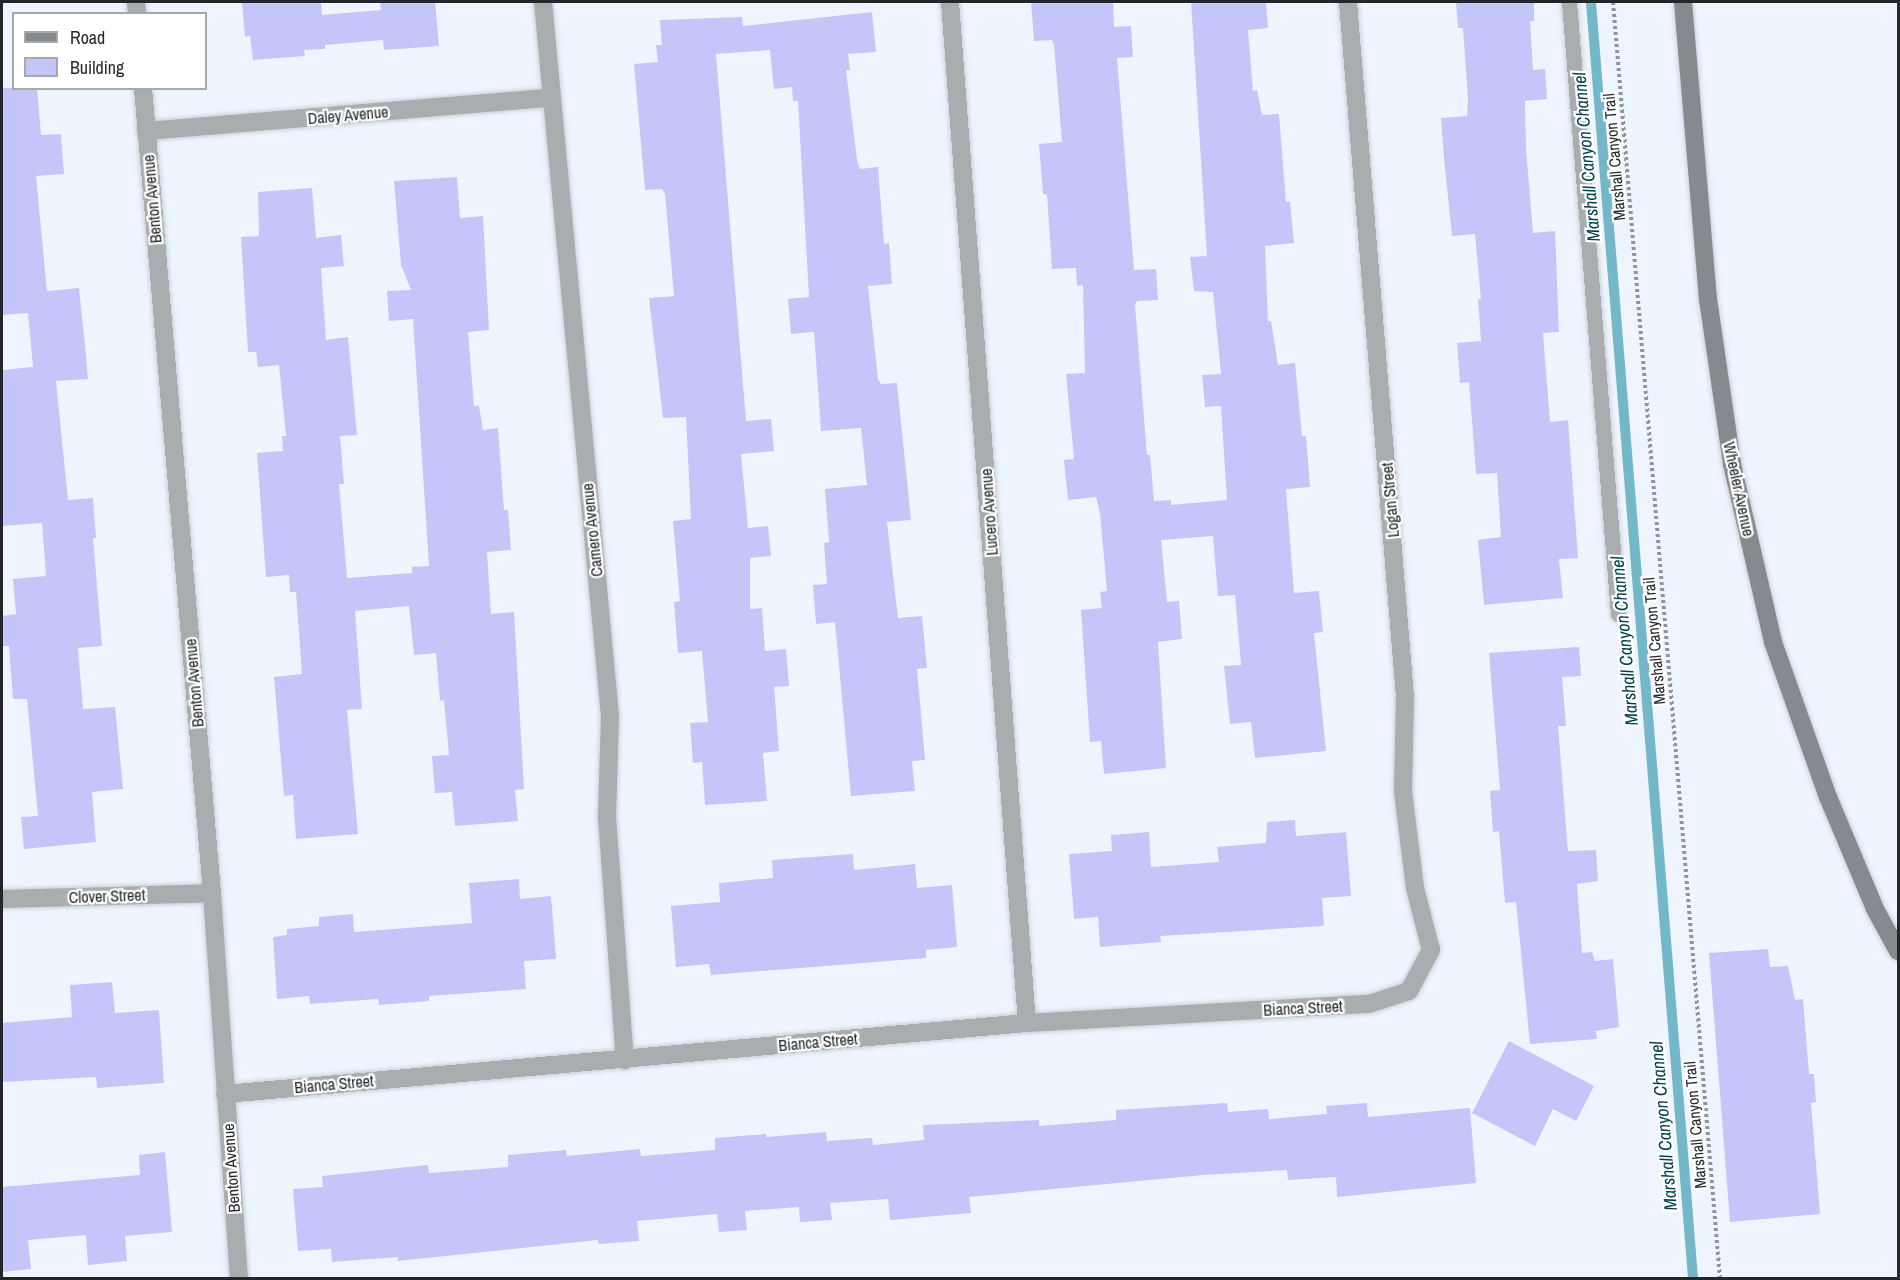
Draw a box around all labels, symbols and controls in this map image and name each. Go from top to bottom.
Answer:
legend [12,12,207,90]
text: Road [70,25,105,50]
text: Building [70,55,124,80]
water label: Marshall Canyon Channel [1569,71,1605,243]
street label: Marshall Canyon Trail [1599,92,1629,222]
street label: Daley Avenue [307,102,389,128]
street label: Benton Avenue [139,154,165,244]
street label: Wheeler Avenue [1720,440,1758,538]
street label: Logan Street [1377,462,1403,538]
street label: Lucero Avenue [976,467,1002,557]
street label: Camero Avenue [578,482,606,578]
water label: Marshall Canyon Channel [1607,555,1643,727]
street label: Marshall Canyon Trail [1639,576,1669,706]
street label: Benton Avenue [181,638,207,728]
street label: Clover Street [68,885,146,907]
street label: Bianca Street [1263,996,1343,1020]
street label: Bianca Street [778,1029,858,1055]
water label: Marshall Canyon Channel [1646,1040,1682,1212]
street label: Marshall Canyon Trail [1680,1060,1710,1190]
street label: Bianca Street [294,1071,374,1097]
street label: Benton Avenue [218,1123,244,1213]

